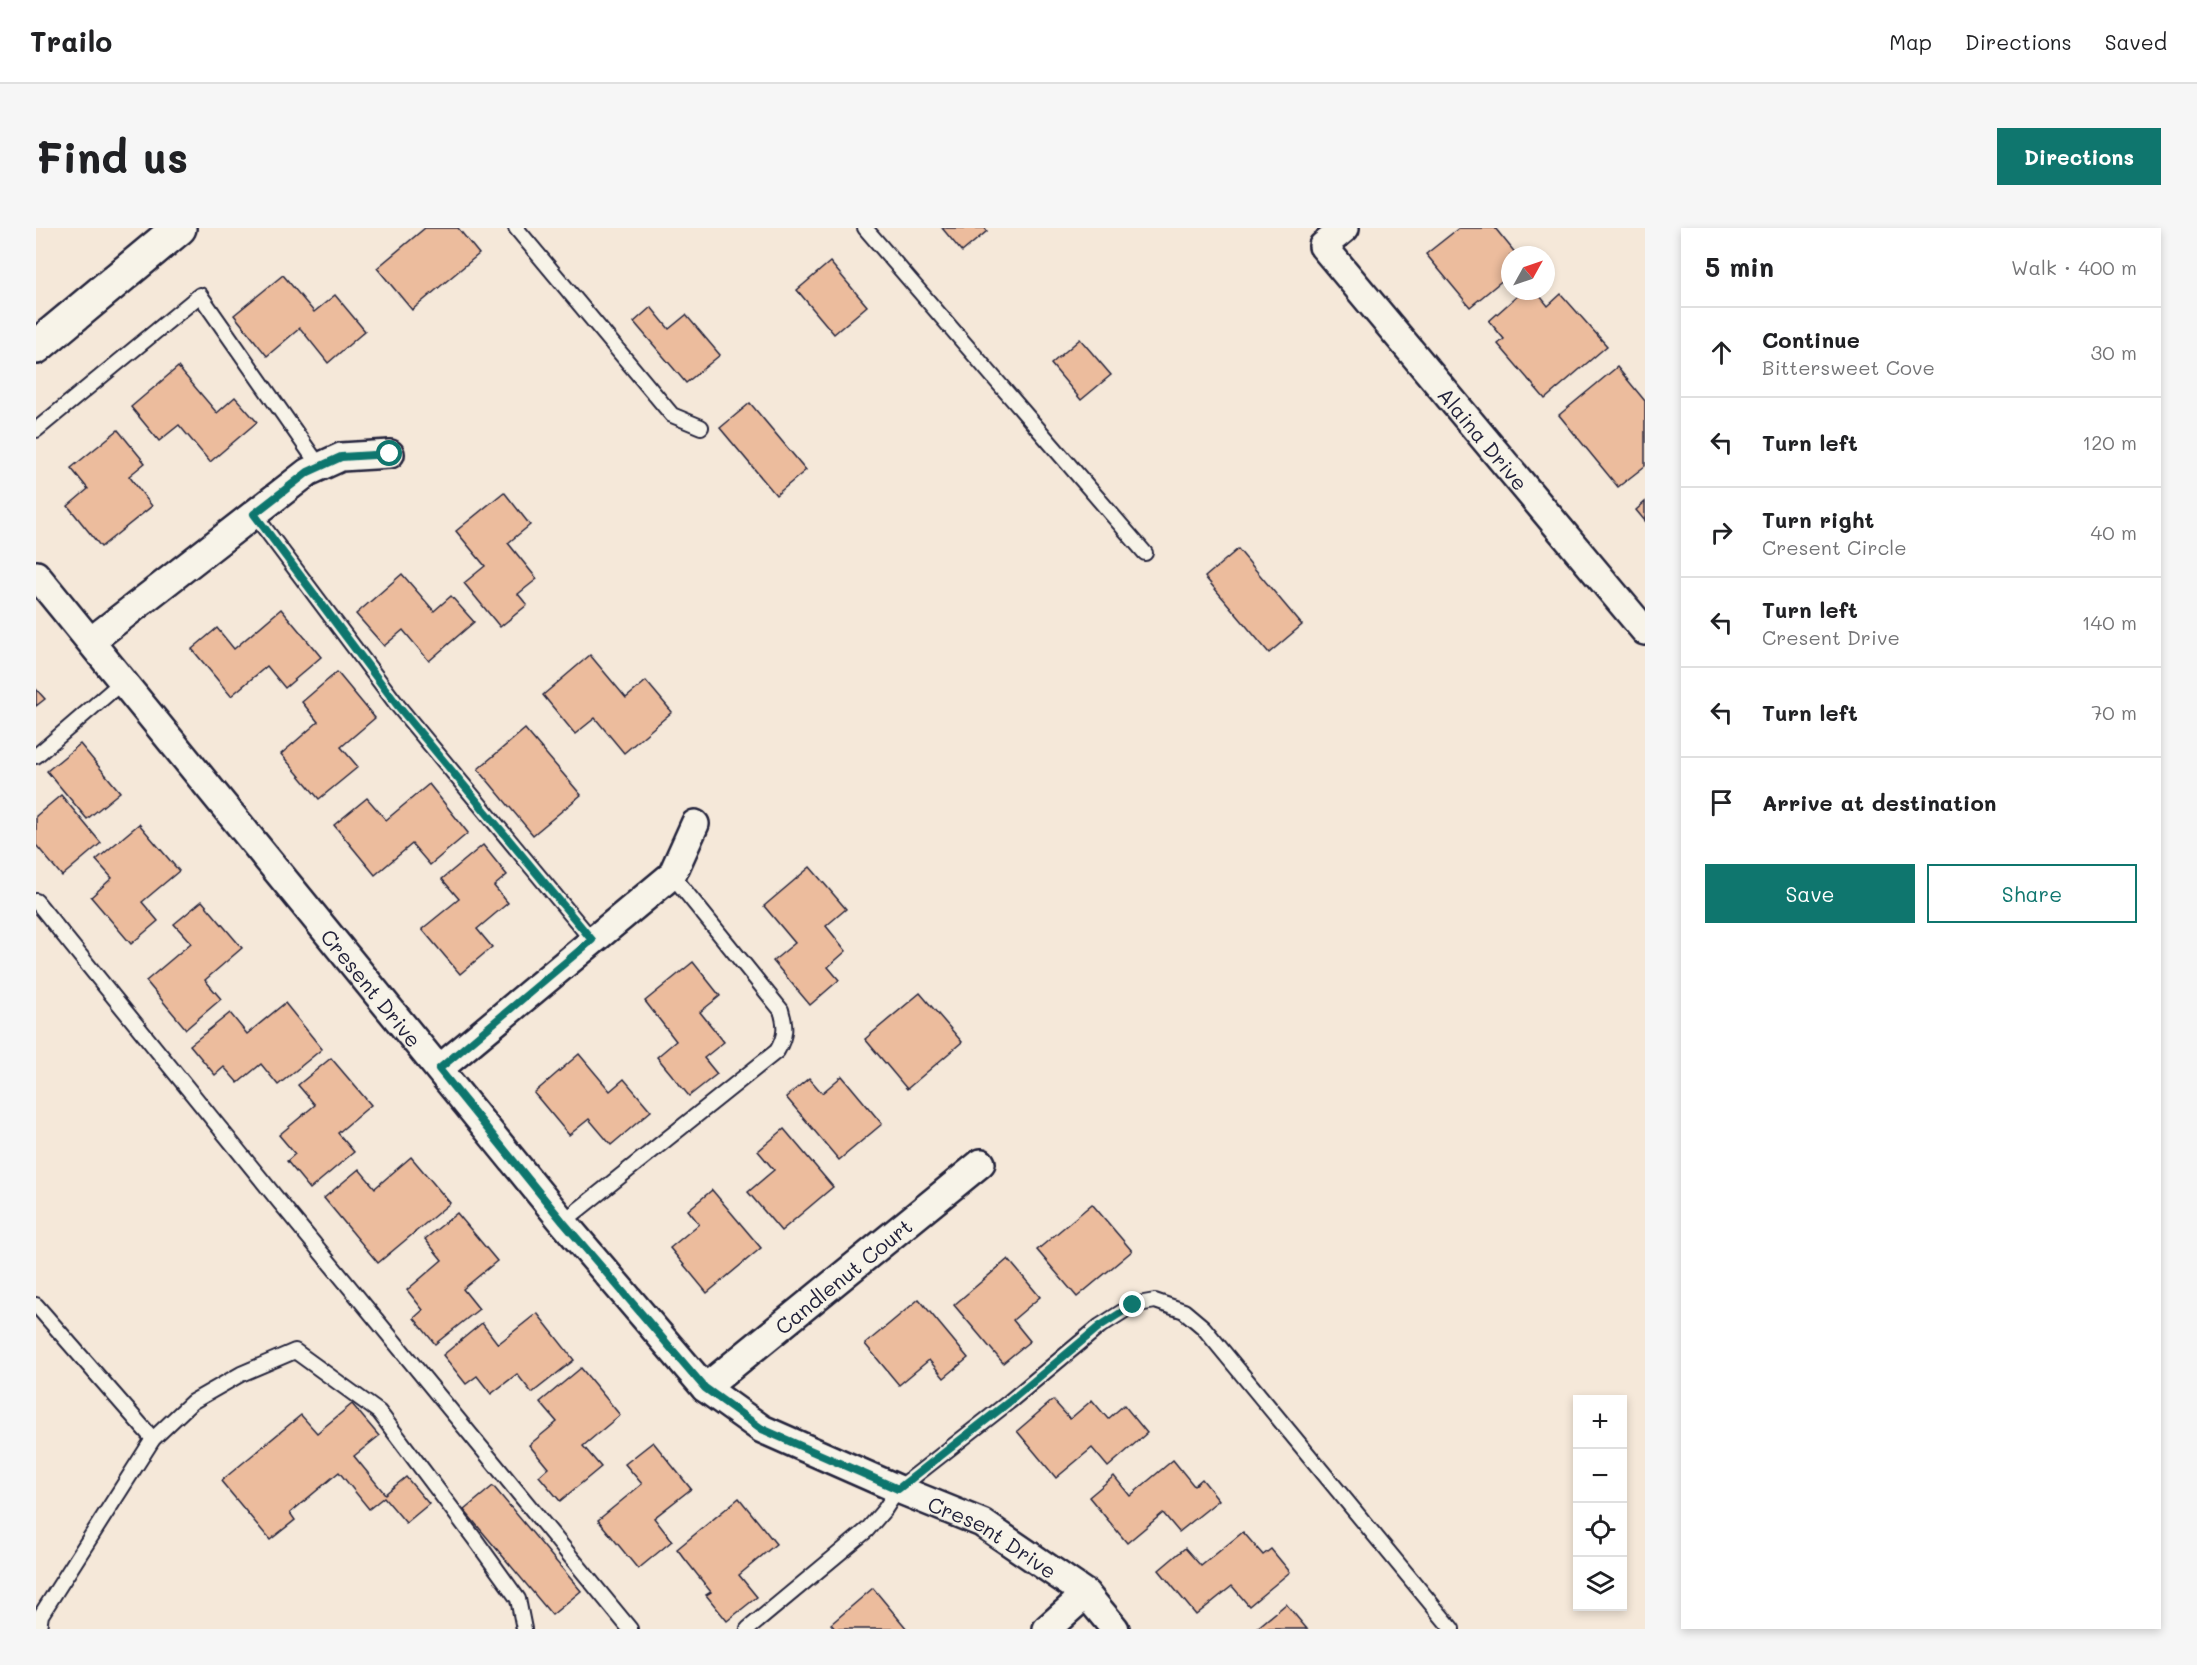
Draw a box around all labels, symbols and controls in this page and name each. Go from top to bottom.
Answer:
text: Trailo [30,23,112,59]
text: Map [1889,28,1932,55]
text: Directions [1965,28,2072,55]
text: Saved [2105,28,2167,55]
button: Directions [1997,128,2161,185]
text: Find us [36,129,188,184]
north arrow [1501,246,1555,300]
text: 5 min [1705,250,1774,284]
text: Walk · 400 m [2011,254,2137,280]
text: Continue [1762,325,1860,354]
icon: ahead [1705,336,1738,369]
text: 30 m [2091,339,2137,365]
text: Bittersweet Cove [1762,354,1935,380]
street label: Alaina Drive [1433,381,1535,495]
icon: left [1705,426,1738,459]
text: Turn left [1762,428,1858,457]
text: 120 m [2082,429,2137,455]
route start [376,440,402,466]
text: Turn right [1762,505,1874,534]
icon: right [1705,516,1738,549]
text: 40 m [2091,519,2137,545]
text: Cresent Circle [1762,534,1907,560]
text: Turn left [1762,595,1858,624]
icon: left [1705,606,1738,639]
text: 140 m [2082,609,2137,635]
text: Cresent Drive [1762,624,1900,650]
icon: left [1705,696,1738,729]
text: Turn left [1762,698,1858,727]
text: 70 m [2091,699,2137,725]
icon: arrive [1705,786,1738,819]
text: Arrive at destination [1762,788,1997,817]
button: Save [1705,864,1915,923]
button: Share [1927,864,2137,923]
street label: Cresent Drive [316,923,428,1052]
street label: Candlenut Court [769,1212,917,1339]
route end [1119,1291,1145,1317]
map controls [1573,1395,1627,1611]
button: + [1573,1395,1627,1449]
button: − [1573,1449,1627,1503]
street label: Cresent Drive [924,1489,1062,1584]
button: locate [1573,1503,1627,1557]
button: layers [1573,1557,1627,1611]

